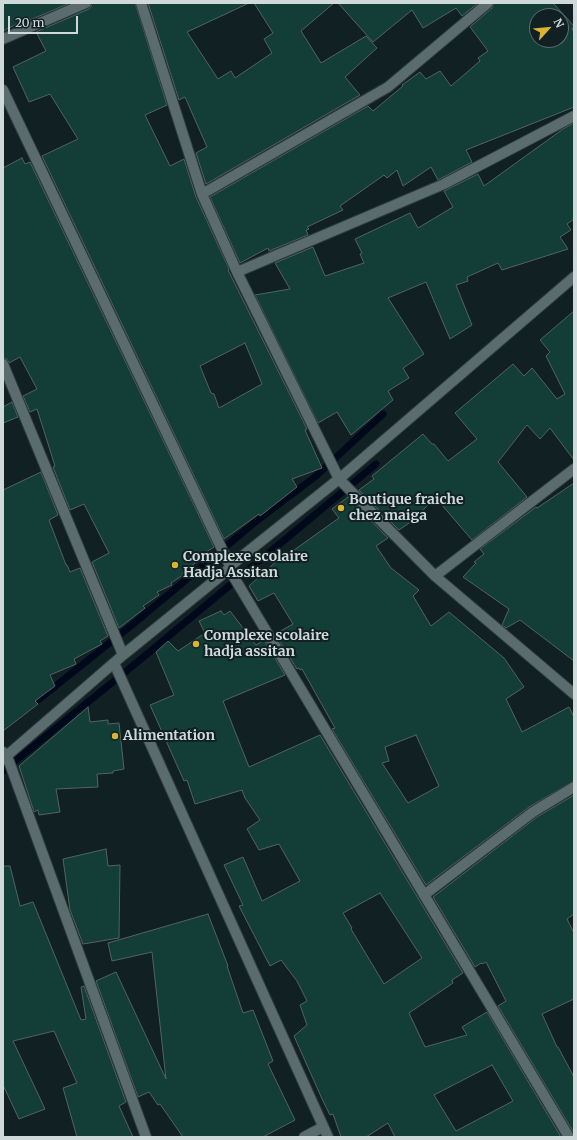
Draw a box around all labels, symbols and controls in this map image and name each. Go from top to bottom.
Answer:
scale bar [10,8,80,34]
north arrow [529,8,569,48]
text: 20 m [15,15,44,30]
text: N [551,16,567,30]
place label: Boutique fraiche chez maiga [349,492,464,524]
marker: Boutique fraiche chez maiga [336,503,346,513]
place label: Complexe scolaire Hadja Assitan [183,549,308,582]
marker: Complexe scolaire Hadja Assitan [170,560,180,570]
place label: Complexe scolaire hadja assitan [204,628,329,660]
marker: Complexe scolaire hadja assitan [191,639,201,649]
place label: Alimentation [123,728,215,744]
marker: Alimentation [110,731,120,741]

